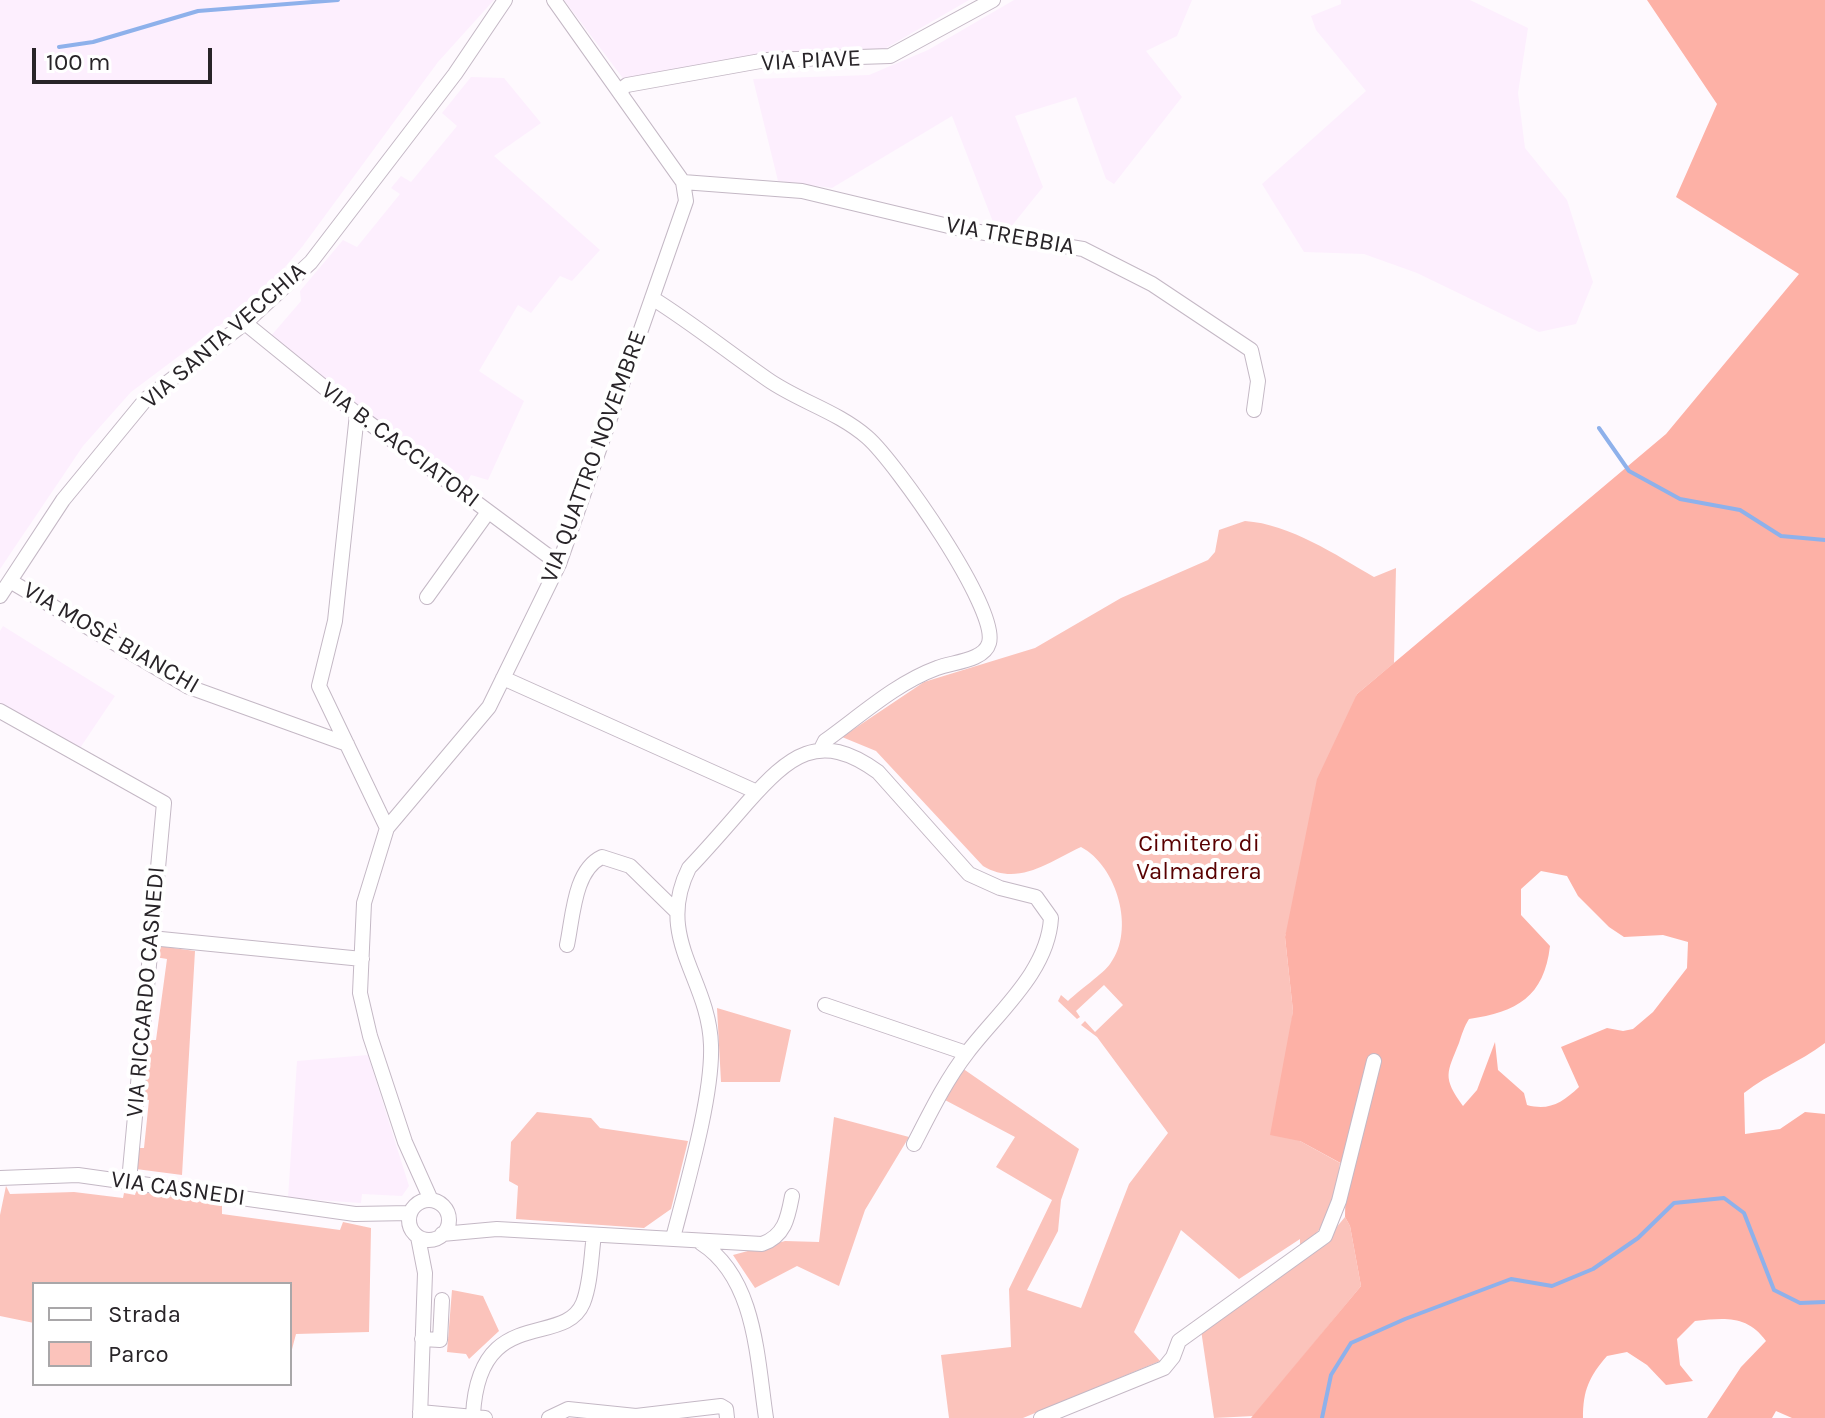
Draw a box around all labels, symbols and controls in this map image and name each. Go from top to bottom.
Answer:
scale bar [36,32,216,82]
street label: VIA PIAVE [760,44,862,78]
text: 100 m [46,48,111,76]
street label: VIA TREBBIA [943,211,1077,261]
street label: VIA SANTA VECCHIA [136,257,312,415]
street label: VIA QUATTRO NOVEMBRE [535,327,653,587]
street label: VIA B. CACCIATORI [315,376,485,514]
street label: VIA MOSÈ BIANCHI [18,576,204,700]
park label: Cimitero di Valmadrera [1136,830,1262,886]
street label: VIA RICCARDO CASNEDI [121,865,171,1119]
street label: VIA CASNEDI [109,1165,247,1213]
legend [32,1282,292,1386]
text: Strada [108,1300,181,1328]
text: Parco [108,1340,169,1368]

